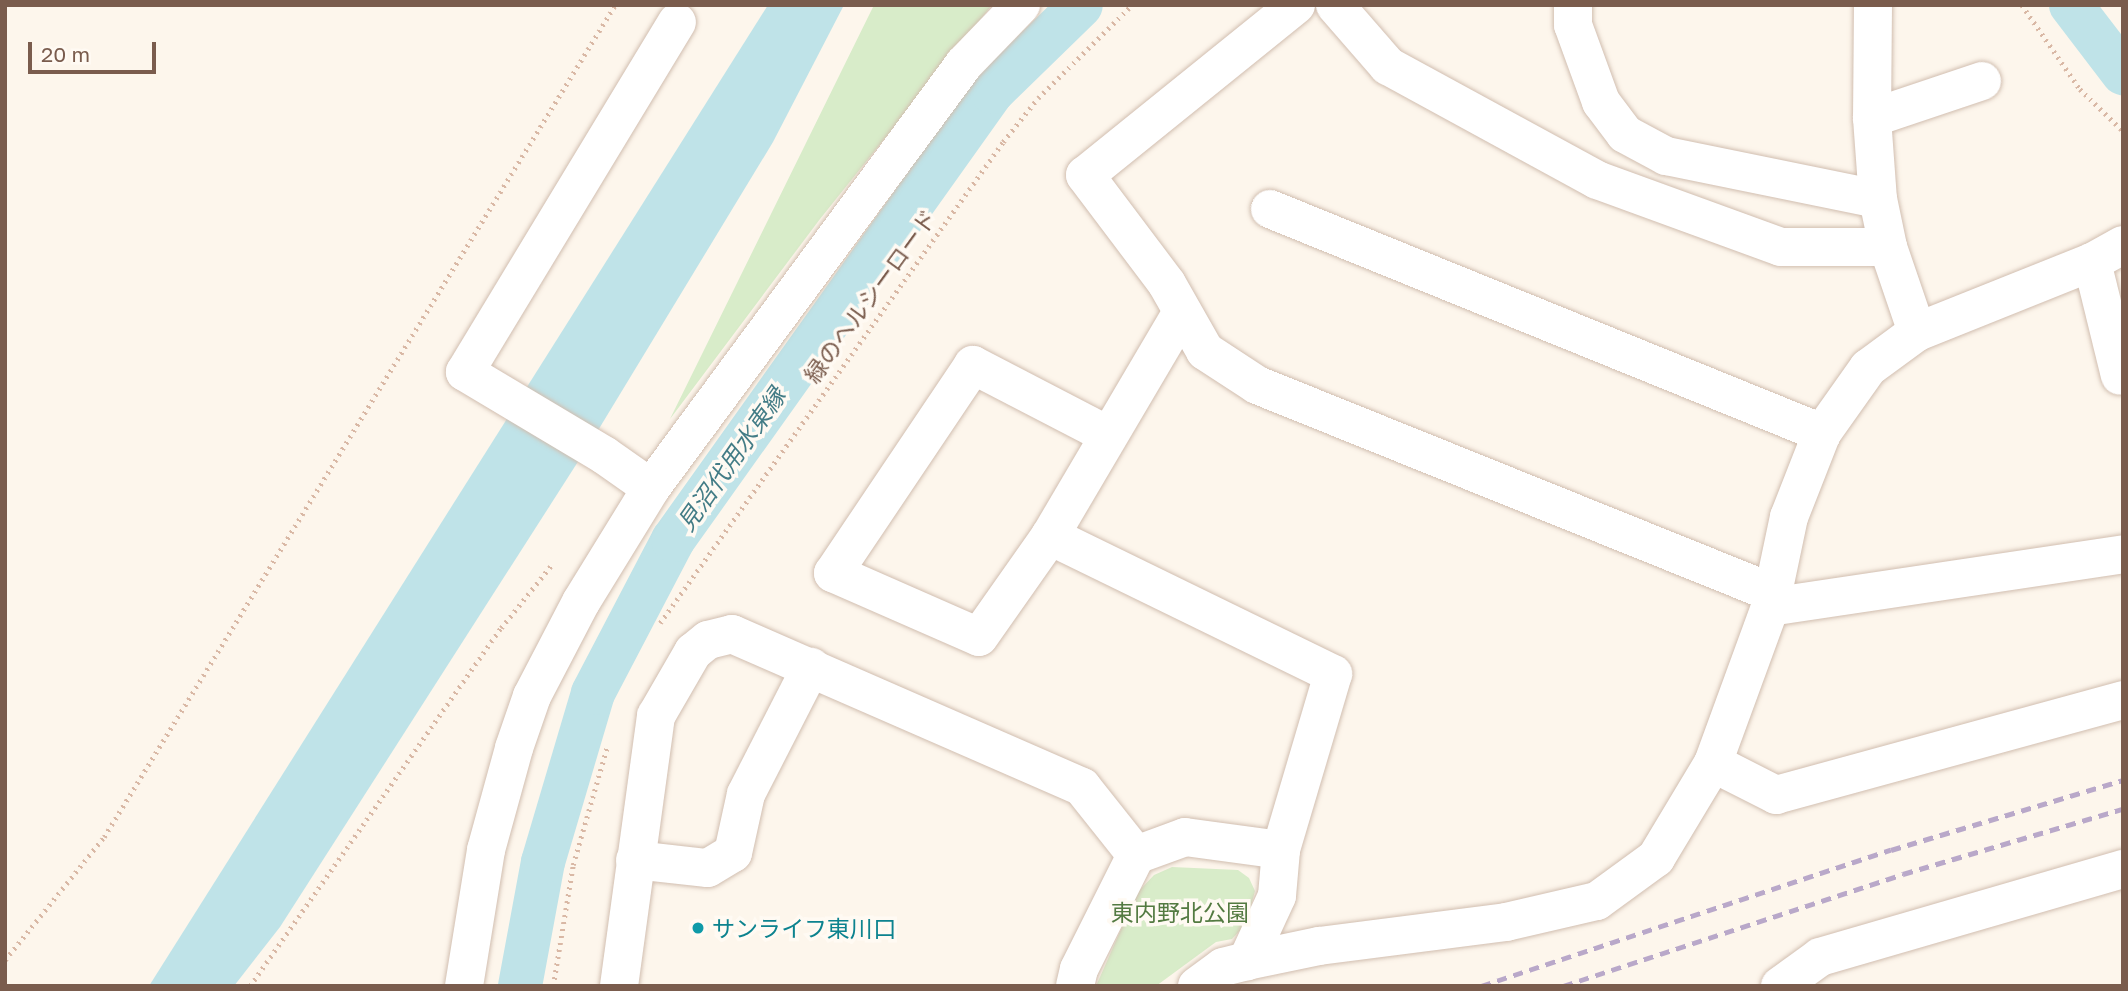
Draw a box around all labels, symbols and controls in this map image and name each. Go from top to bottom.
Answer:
scale bar [32,28,159,72]
text: 20 m [41,41,90,67]
street label: 緑のヘルシーロード [798,204,942,388]
water label: 見沼代用水東縁 [671,382,791,536]
park label: 東内野北公園 [1111,898,1249,926]
place label: サンライフ東川口 [712,914,896,942]
marker: サンライフ東川口 [690,920,706,936]

